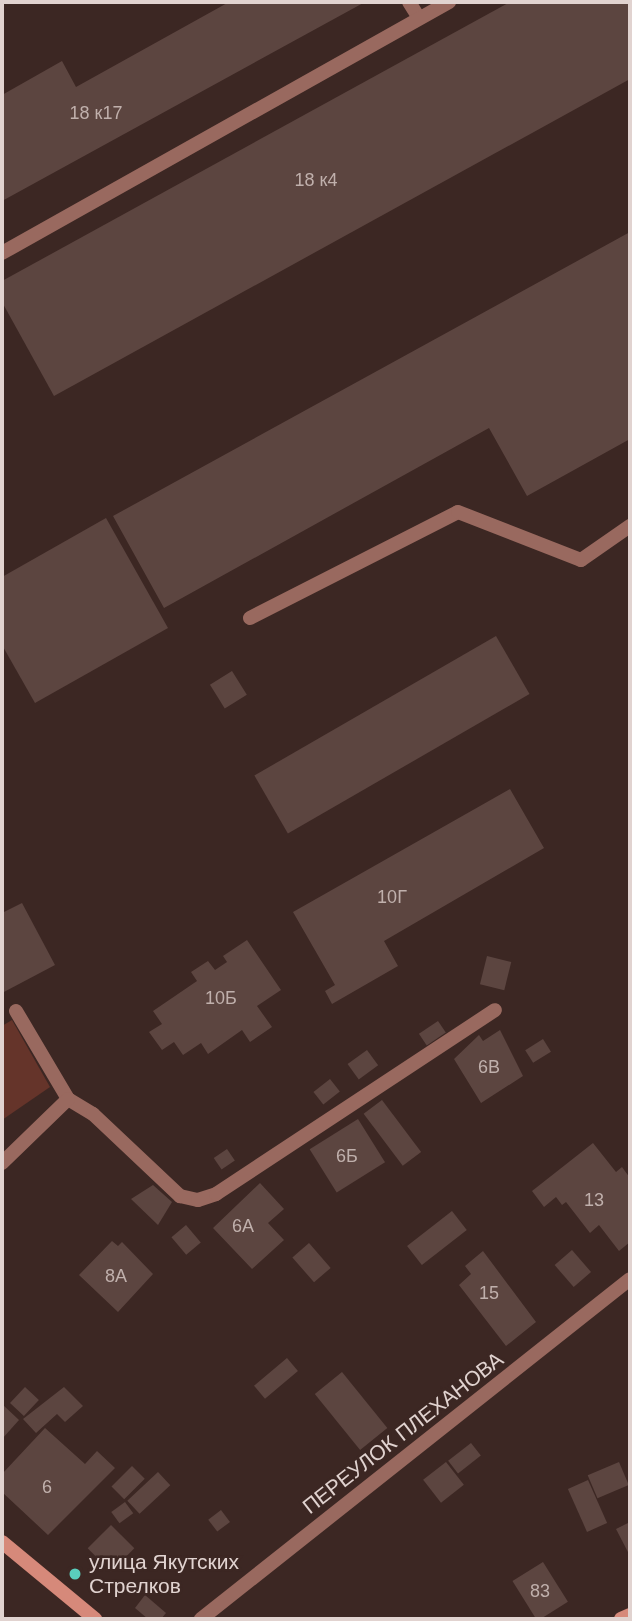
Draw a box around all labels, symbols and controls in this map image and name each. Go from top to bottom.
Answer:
house number: 18 к17 [70,102,122,124]
house number: 18 к4 [295,169,337,191]
house number: 10Г [377,886,407,908]
house number: 10Б [205,987,237,1009]
house number: 6В [478,1056,500,1078]
house number: 6Б [336,1145,358,1167]
house number: 13 [584,1189,604,1211]
house number: 6А [232,1215,254,1237]
house number: 8А [105,1265,127,1287]
house number: 15 [479,1282,499,1304]
street label: ПЕРЕУЛОК ПЛЕХАНОВА [298,1347,508,1519]
house number: 6 [42,1476,52,1498]
place label: улица Якутских Стрелков [89,1549,239,1599]
marker: улица Якутских Стрелков [67,1566,83,1582]
house number: 83 [530,1580,550,1602]

